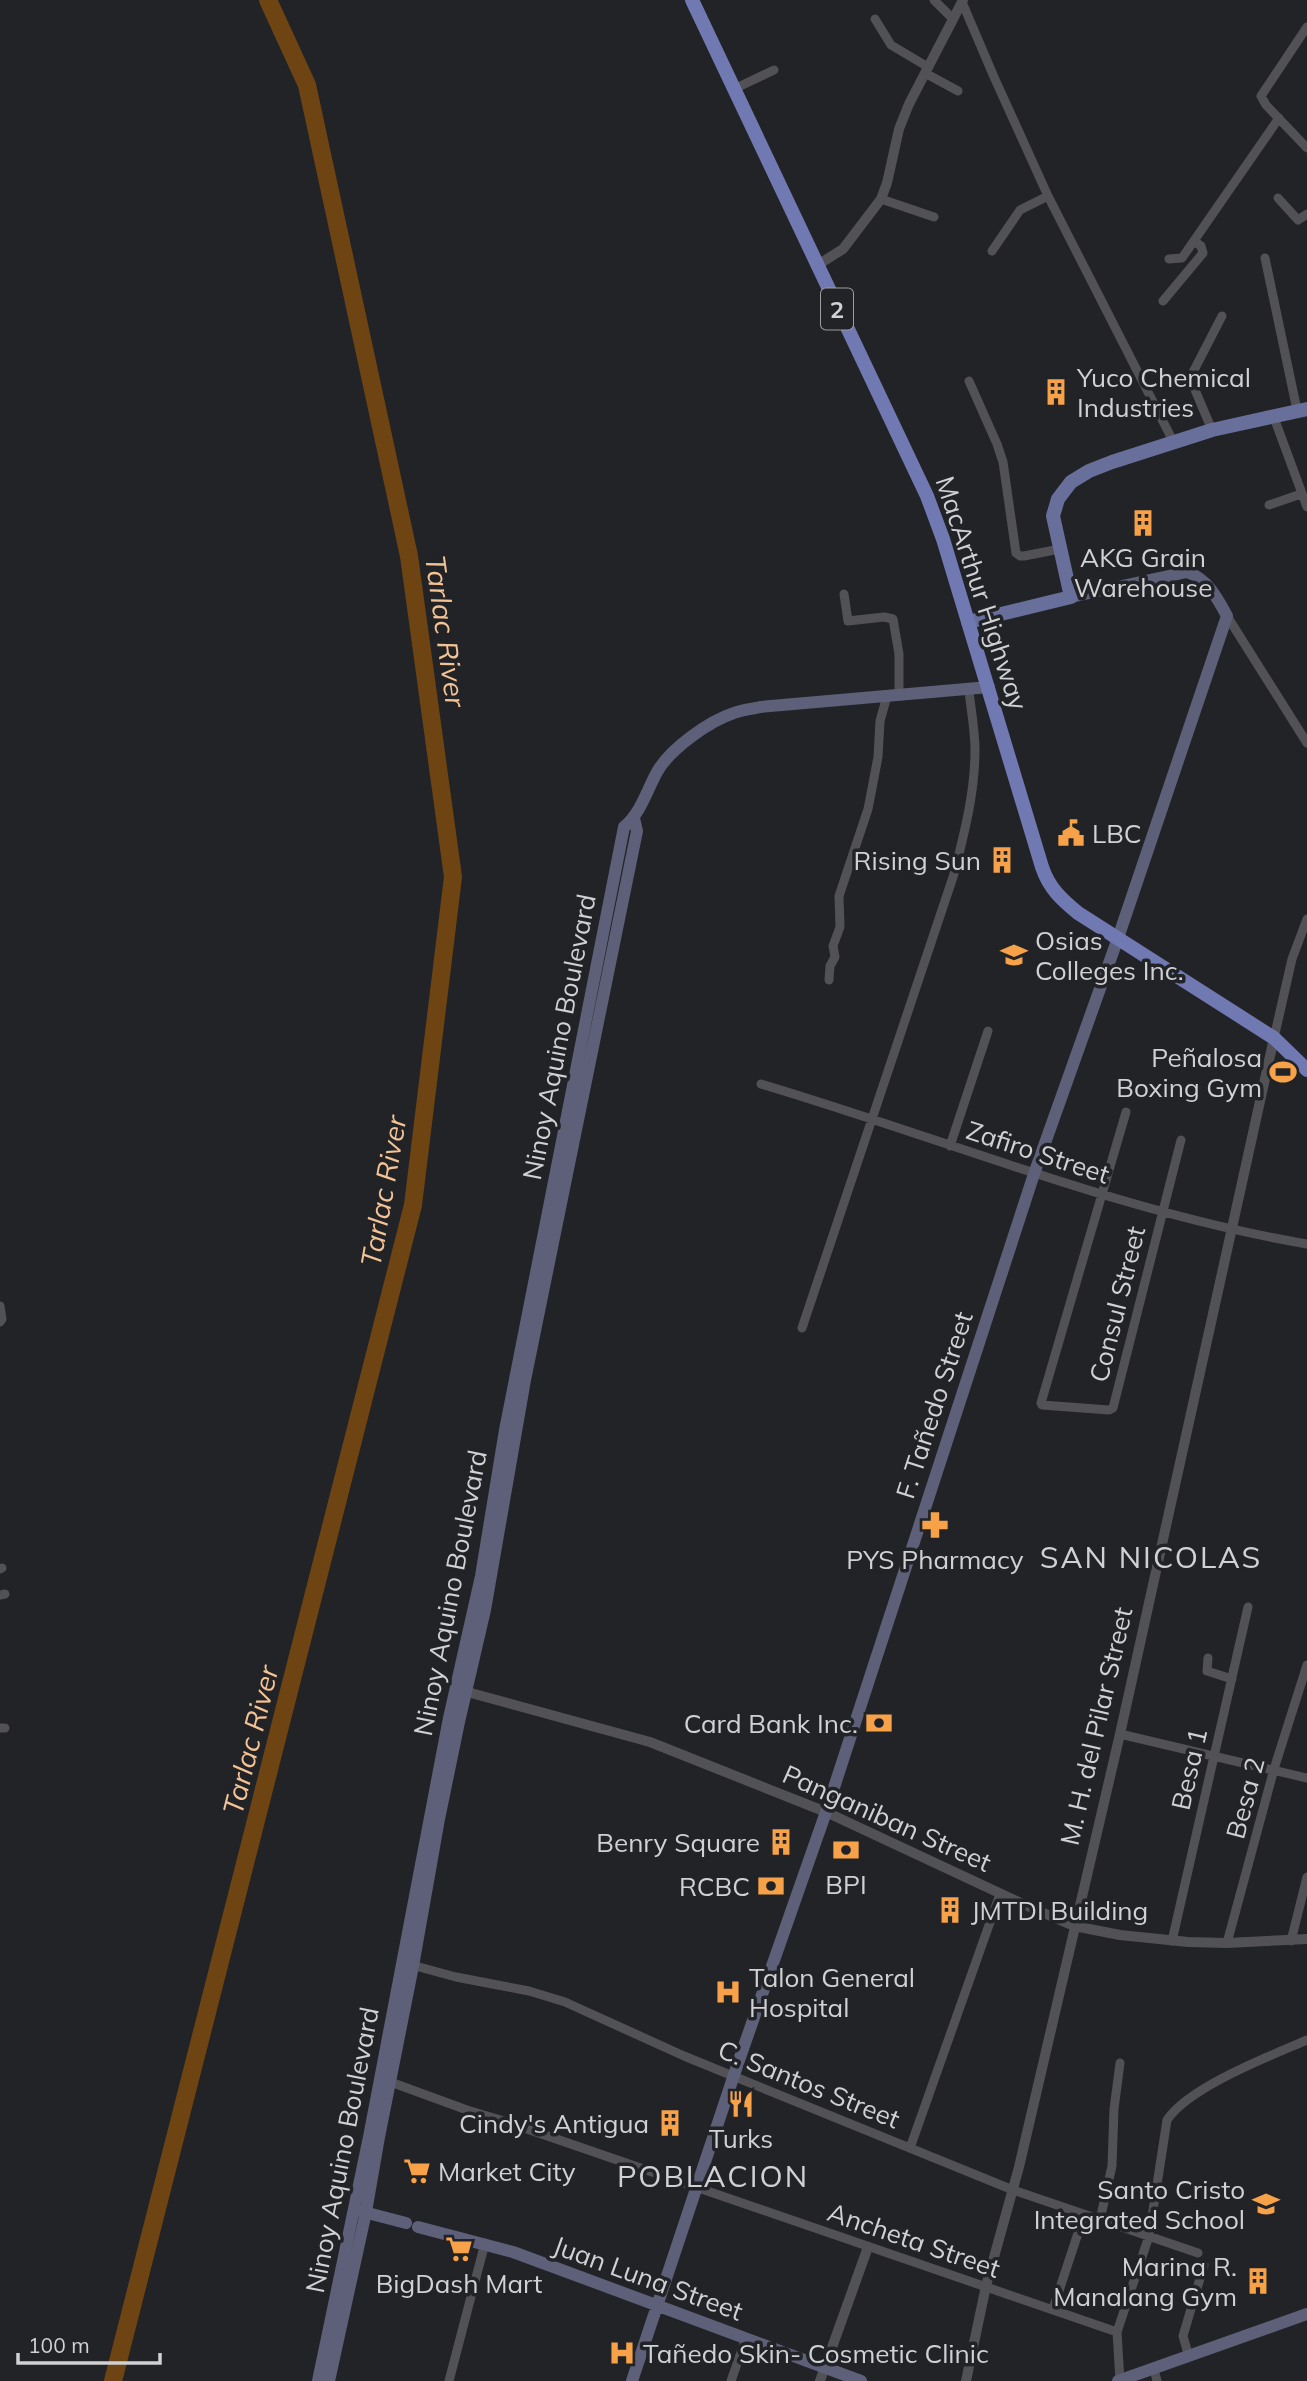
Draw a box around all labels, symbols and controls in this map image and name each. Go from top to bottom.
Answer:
road number: 2 [821,288,853,330]
place label: Yuco Chemical Industries [1076,361,1251,424]
building icon: Yuco Chemical Industries [1041,377,1071,407]
street label: MacArthur Highway [929,472,1035,714]
building icon: AKG Grain Warehouse [1128,508,1158,538]
place label: AKG Grain Warehouse [1074,541,1212,604]
water label: Tarlac River [418,553,474,711]
place label: LBC [1092,817,1142,850]
public building icon: LBC [1056,818,1086,848]
place label: Rising Sun [854,844,981,877]
building icon: Rising Sun [987,845,1017,875]
street label: Ninoy Aquino Boulevard [515,891,603,1183]
place label: Osias Colleges Inc. [1035,924,1184,987]
school or university icon: Osias Colleges Inc. [999,940,1029,970]
place label: Peñalosa Boxing Gym [1116,1041,1262,1104]
sports icon: Peñalosa Boxing Gym [1268,1057,1298,1087]
water label: Tarlac River [353,1111,414,1269]
street label: Zafiro Street [962,1113,1114,1191]
street label: Consul Street [1082,1223,1152,1385]
street label: F. Tañedo Street [888,1307,980,1503]
street label: Ninoy Aquino Boulevard [406,1447,494,1739]
pharmacy icon: PYS Pharmacy [920,1510,950,1540]
district label: SAN NICOLAS [1040,1538,1262,1576]
place label: PYS Pharmacy [846,1543,1024,1576]
street label: M. H. del Pilar Street [1053,1604,1139,1848]
water label: Tarlac River [215,1660,286,1818]
place label: Card Bank Inc. [684,1707,858,1740]
bank icon: Card Bank Inc. [864,1708,894,1738]
street label: Besa 1 [1164,1725,1214,1813]
street label: Besa 2 [1218,1754,1272,1842]
street label: Panganiban Street [778,1757,996,1879]
place label: Benry Square [596,1826,760,1859]
building icon: Benry Square [766,1827,796,1857]
bank icon: BPI [831,1835,861,1865]
place label: BPI [825,1868,867,1901]
place label: RCBC [679,1870,750,1903]
bank icon: RCBC [756,1871,786,1901]
place label: JMTDI Building [971,1894,1148,1927]
building icon: JMTDI Building [935,1895,965,1925]
place label: Talon General Hospital [749,1961,915,2024]
hospital icon: Talon General Hospital [713,1977,743,2007]
street label: Ninoy Aquino Boulevard [298,2004,386,2296]
street label: C. Santos Street [713,2033,905,2135]
restaurant icon: Turks [726,2089,756,2119]
place label: Cindy's Antigua [459,2107,649,2140]
building icon: Cindy's Antigua [655,2108,685,2138]
place label: Turks [709,2122,773,2155]
place label: Market City [438,2155,576,2188]
supermarket icon: Market City [402,2156,432,2186]
district label: POBLACION [617,2157,809,2195]
place label: Santo Cristo Integrated School [1034,2173,1245,2236]
school or university icon: Santo Cristo Integrated School [1251,2189,1281,2219]
street label: Ancheta Street [824,2195,1004,2285]
street label: Juan Luna Street [549,2228,747,2328]
supermarket icon: BigDash Mart [444,2234,474,2264]
place label: Marina R. Manalang Gym [1053,2250,1237,2313]
building icon: Marina R. Manalang Gym [1243,2266,1273,2296]
place label: BigDash Mart [376,2267,542,2300]
scale bar [18,2322,159,2366]
text: 100 m [28,2332,90,2358]
place label: Tañedo Skin- Cosmetic Clinic [643,2337,989,2370]
hospital icon: Tañedo Skin- Cosmetic Clinic [607,2338,637,2368]

